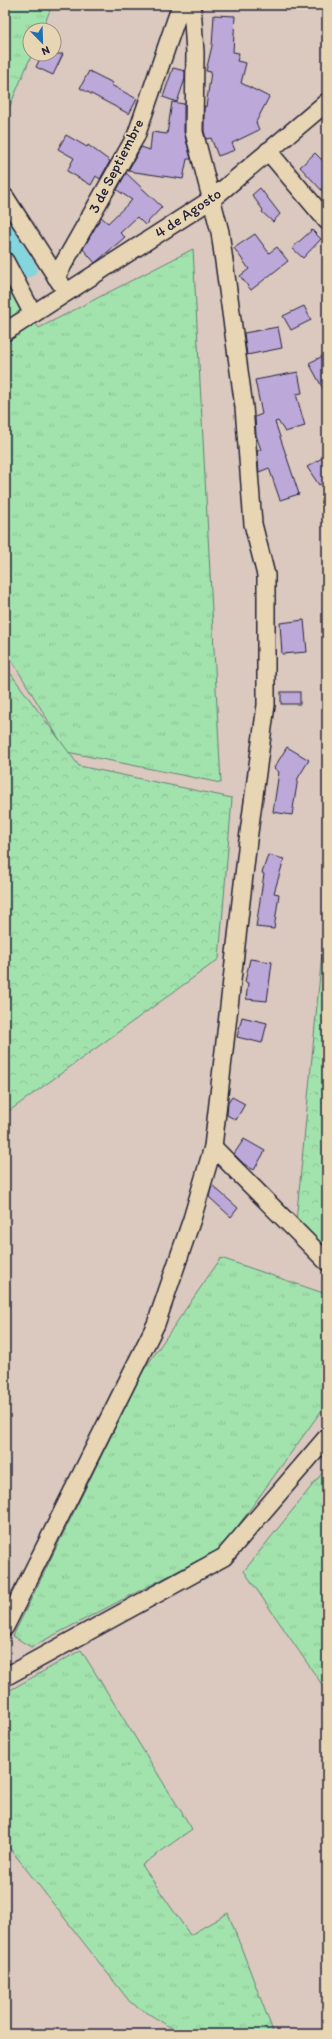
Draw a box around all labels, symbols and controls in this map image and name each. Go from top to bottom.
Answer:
north arrow [22,22,62,62]
text: N [40,43,52,58]
street label: 3 de Septiembre [85,116,147,216]
street label: 4 de Agosto [151,184,225,242]

